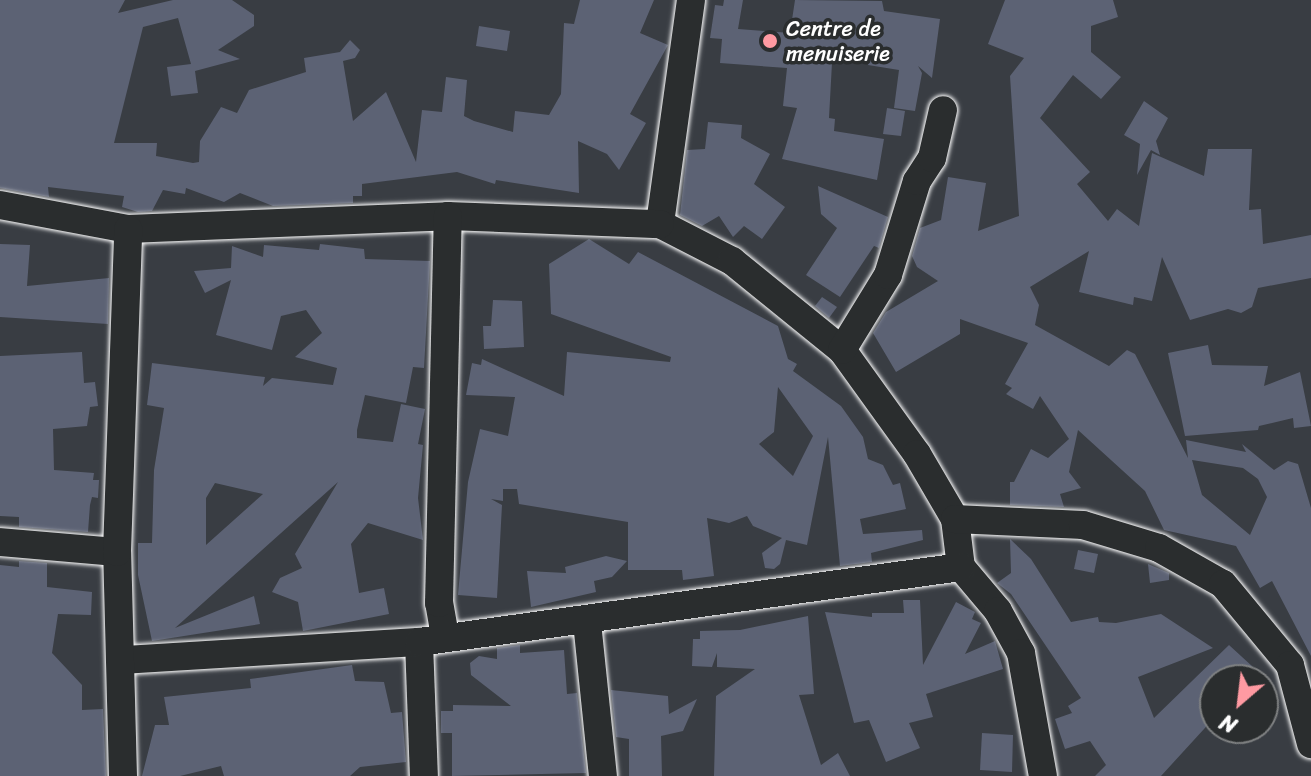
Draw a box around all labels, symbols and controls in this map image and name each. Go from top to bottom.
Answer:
place label: Centre de menuiserie [786,15,890,66]
marker: Centre de menuiserie [761,32,779,50]
north arrow [1199,664,1279,744]
text: N [1213,703,1244,745]

